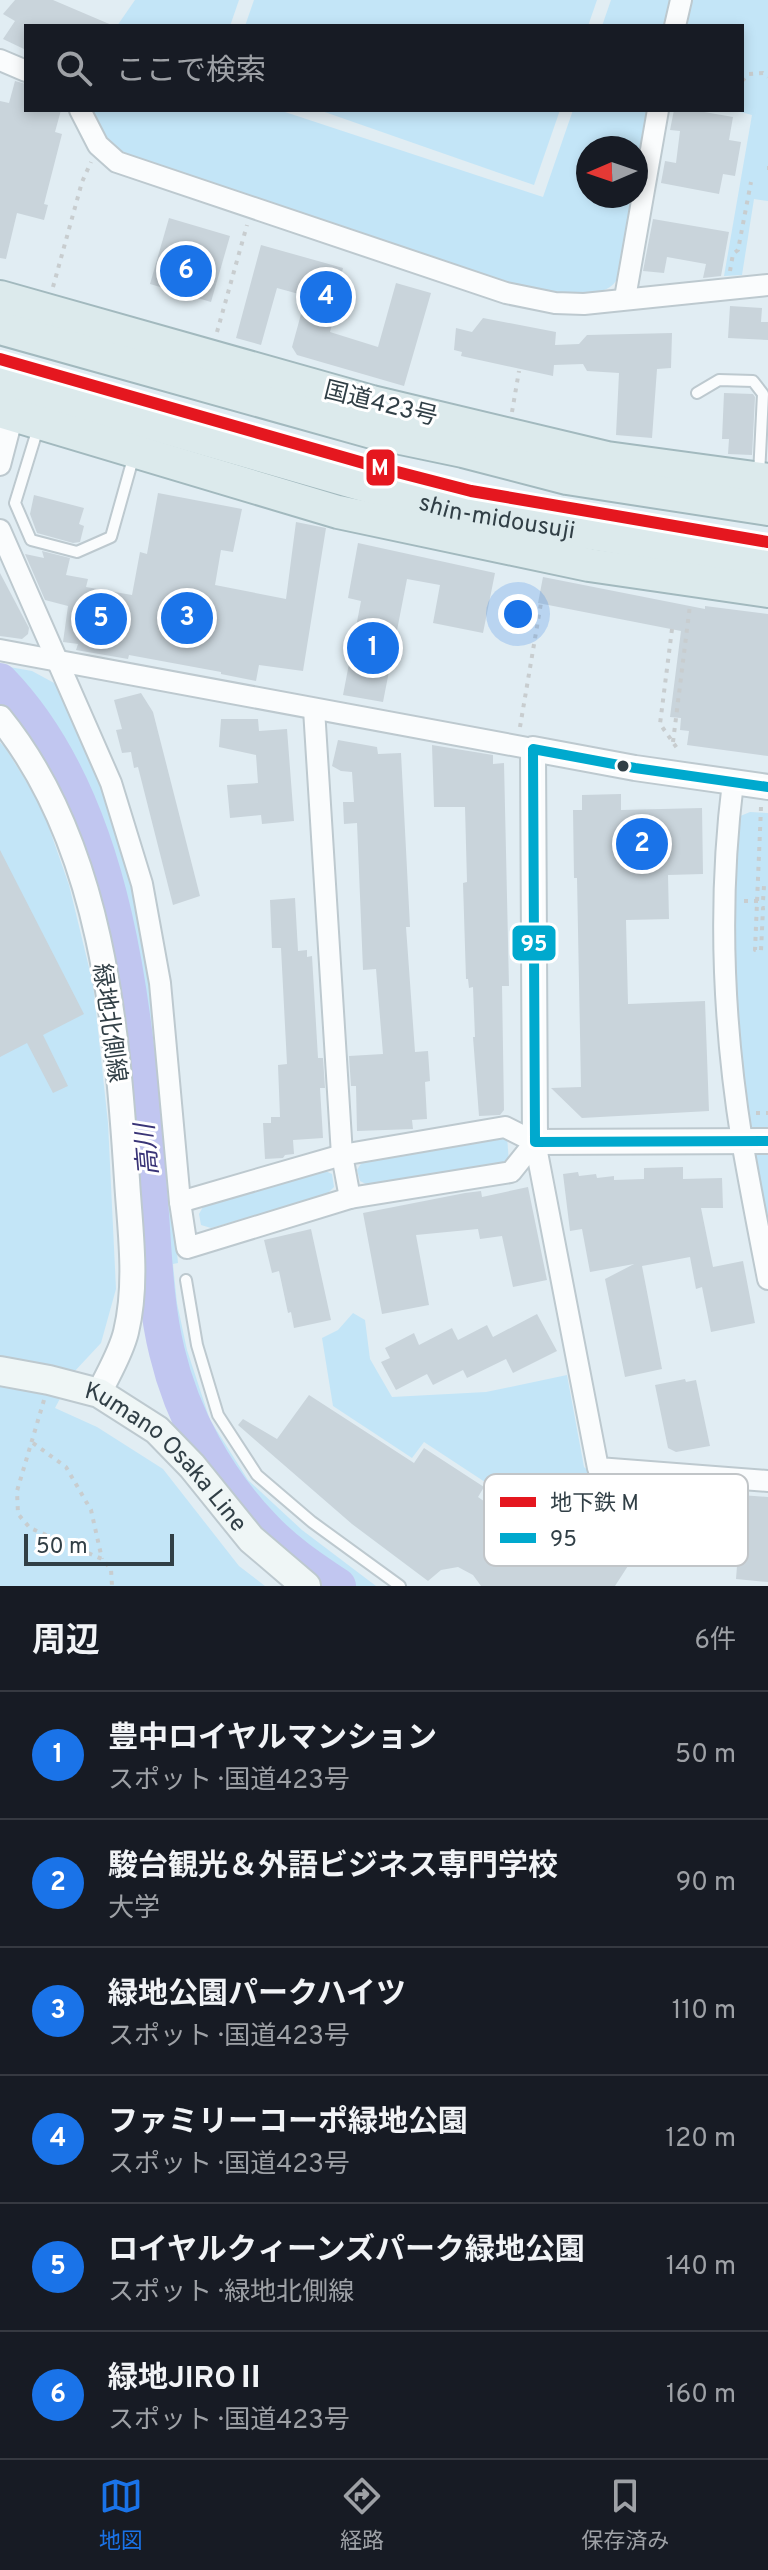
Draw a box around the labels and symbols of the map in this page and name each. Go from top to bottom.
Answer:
north arrow [576,136,648,208]
pin: 6 [160,241,212,301]
pin: 4 [300,267,352,327]
street label: 国道423号 [321,376,440,434]
line badge: M [365,448,396,487]
text: M [371,456,389,483]
street label: shin-midousuji [415,489,577,547]
pin: 3 [161,588,213,648]
pin: 5 [75,589,127,649]
your location [498,594,538,634]
pin: 1 [347,618,399,678]
unlabelled marker [615,758,631,774]
pin: 2 [616,814,668,874]
line badge: 95 [511,924,557,962]
text: 95 [521,932,547,959]
street label: 緑地北側線 [85,962,131,1085]
water label: 高川 [130,1119,167,1177]
street label: Kumano Osaka Line [81,1377,252,1539]
legend [484,1474,748,1566]
text: 地下鉄 M [550,1491,639,1518]
text: 95 [550,1527,577,1554]
scale bar [24,1530,174,1566]

